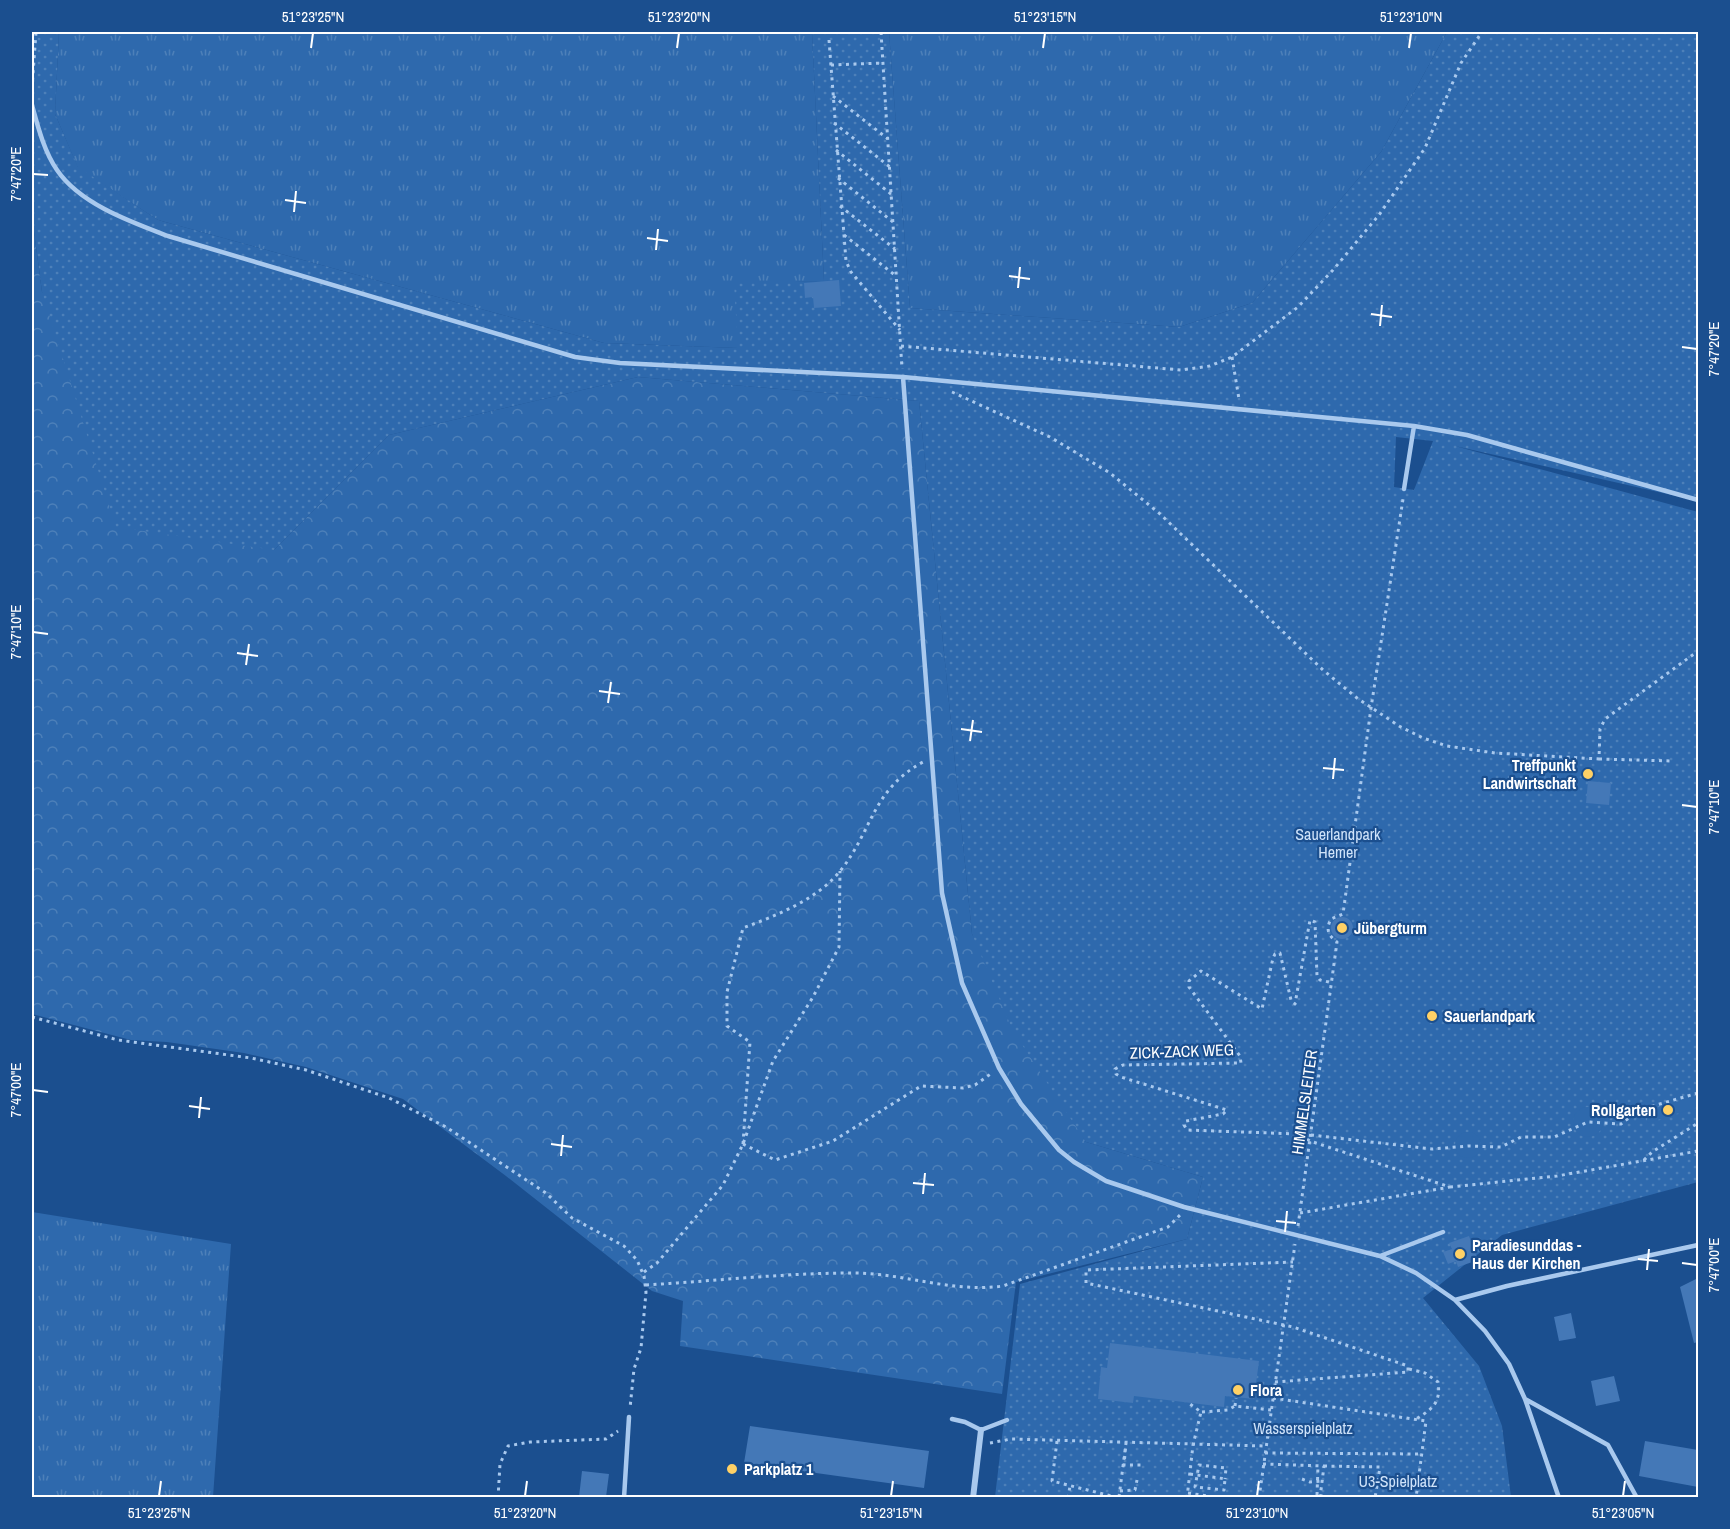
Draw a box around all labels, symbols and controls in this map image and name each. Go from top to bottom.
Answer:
text: 51°23'25"N [282,6,344,27]
text: 51°23'20"N [648,6,710,27]
text: 51°23'15"N [1014,6,1076,27]
text: 51°23'10"N [1380,6,1442,27]
text: 7°47'20"E [5,146,26,202]
text: 7°47'20"E [1703,321,1724,377]
text: 7°47'10"E [5,604,26,660]
place label: Treffpunkt Landwirtschaft [1483,754,1577,794]
marker: Treffpunkt Landwirtschaft [1581,767,1595,781]
text: 7°47'10"E [1703,779,1724,835]
park label: Sauerlandpark Hemer [1295,823,1381,863]
place label: Jübergturm [1354,917,1427,939]
marker: Jübergturm [1335,921,1349,935]
place label: Sauerlandpark [1444,1005,1536,1027]
marker: Sauerlandpark [1425,1009,1439,1023]
street label: ZICK-ZACK WEG [1130,1038,1234,1064]
street label: HIMMELSLEITER [1286,1048,1322,1156]
text: 7°47'00"E [5,1062,26,1118]
place label: Rollgarten [1591,1099,1656,1121]
marker: Rollgarten [1661,1103,1675,1117]
place label: Paradiesunddas - Haus der Kirchen [1472,1234,1582,1274]
text: 7°47'00"E [1703,1237,1724,1293]
marker: Paradiesunddas - Haus der Kirchen [1453,1247,1467,1261]
place label: Flora [1250,1379,1283,1401]
marker: Flora [1231,1383,1245,1397]
park label: Wasserspielplatz [1253,1417,1353,1439]
place label: Parkplatz 1 [744,1458,814,1480]
marker: Parkplatz 1 [725,1462,739,1476]
park label: U3-Spielplatz [1359,1470,1438,1492]
text: 51°23'25"N [128,1502,190,1523]
text: 51°23'20"N [494,1502,556,1523]
text: 51°23'15"N [860,1502,922,1523]
text: 51°23'10"N [1226,1502,1288,1523]
text: 51°23'05"N [1592,1502,1654,1523]

